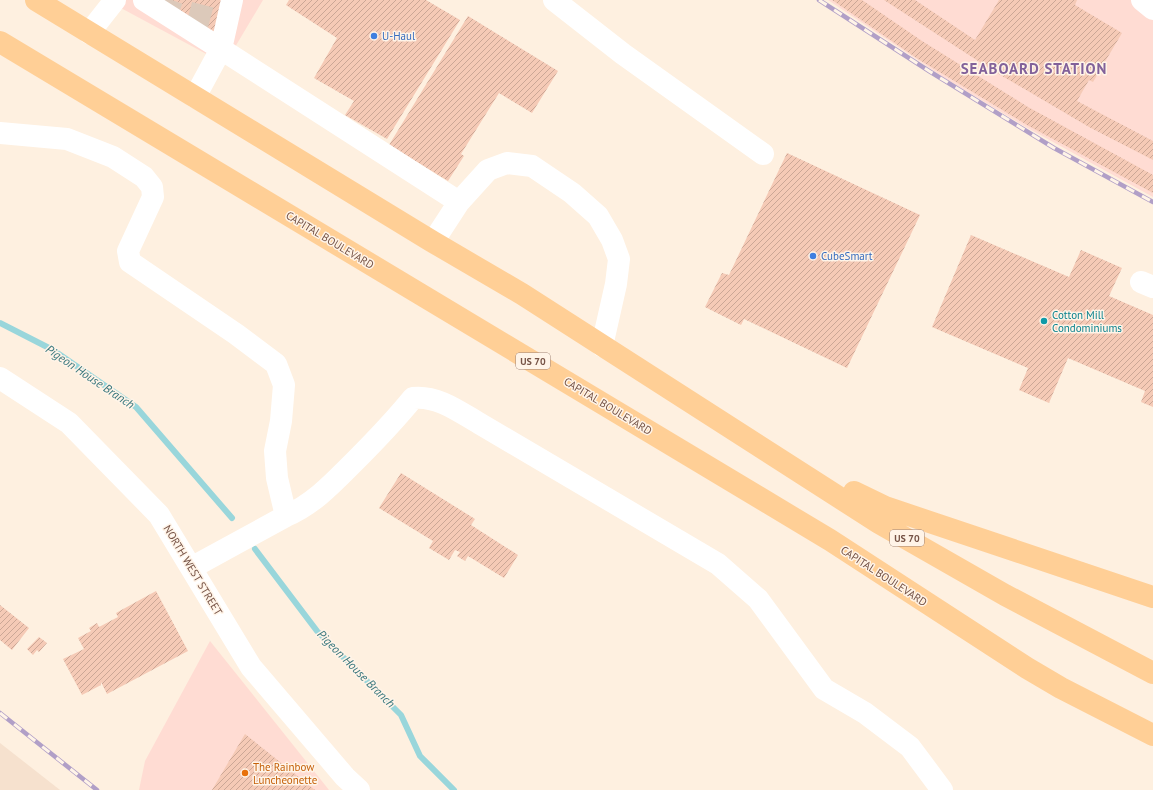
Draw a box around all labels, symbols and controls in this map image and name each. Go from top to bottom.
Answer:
place label: U-Haul [382,29,416,43]
marker: U-Haul [369,31,379,41]
district label: SEABOARD STATION [961,59,1107,78]
street label: CAPITAL BOULEVARD [283,208,377,272]
place label: CubeSmart [821,249,873,263]
marker: CubeSmart [808,251,818,261]
place label: Cotton Mill Condominiums [1052,308,1122,335]
marker: Cotton Mill Condominiums [1039,316,1049,326]
water label: Pigeon House Branch [43,341,138,412]
road number: US 70 [516,353,550,369]
street label: CAPITAL BOULEVARD [561,374,655,438]
street label: NORTH WEST STREET [161,522,225,618]
road number: US 70 [890,530,924,546]
street label: CAPITAL BOULEVARD [838,543,930,609]
water label: Pigeon House Branch [314,627,398,711]
place label: The Rainbow Luncheonette [253,760,318,787]
marker: The Rainbow Luncheonette [240,768,250,778]

